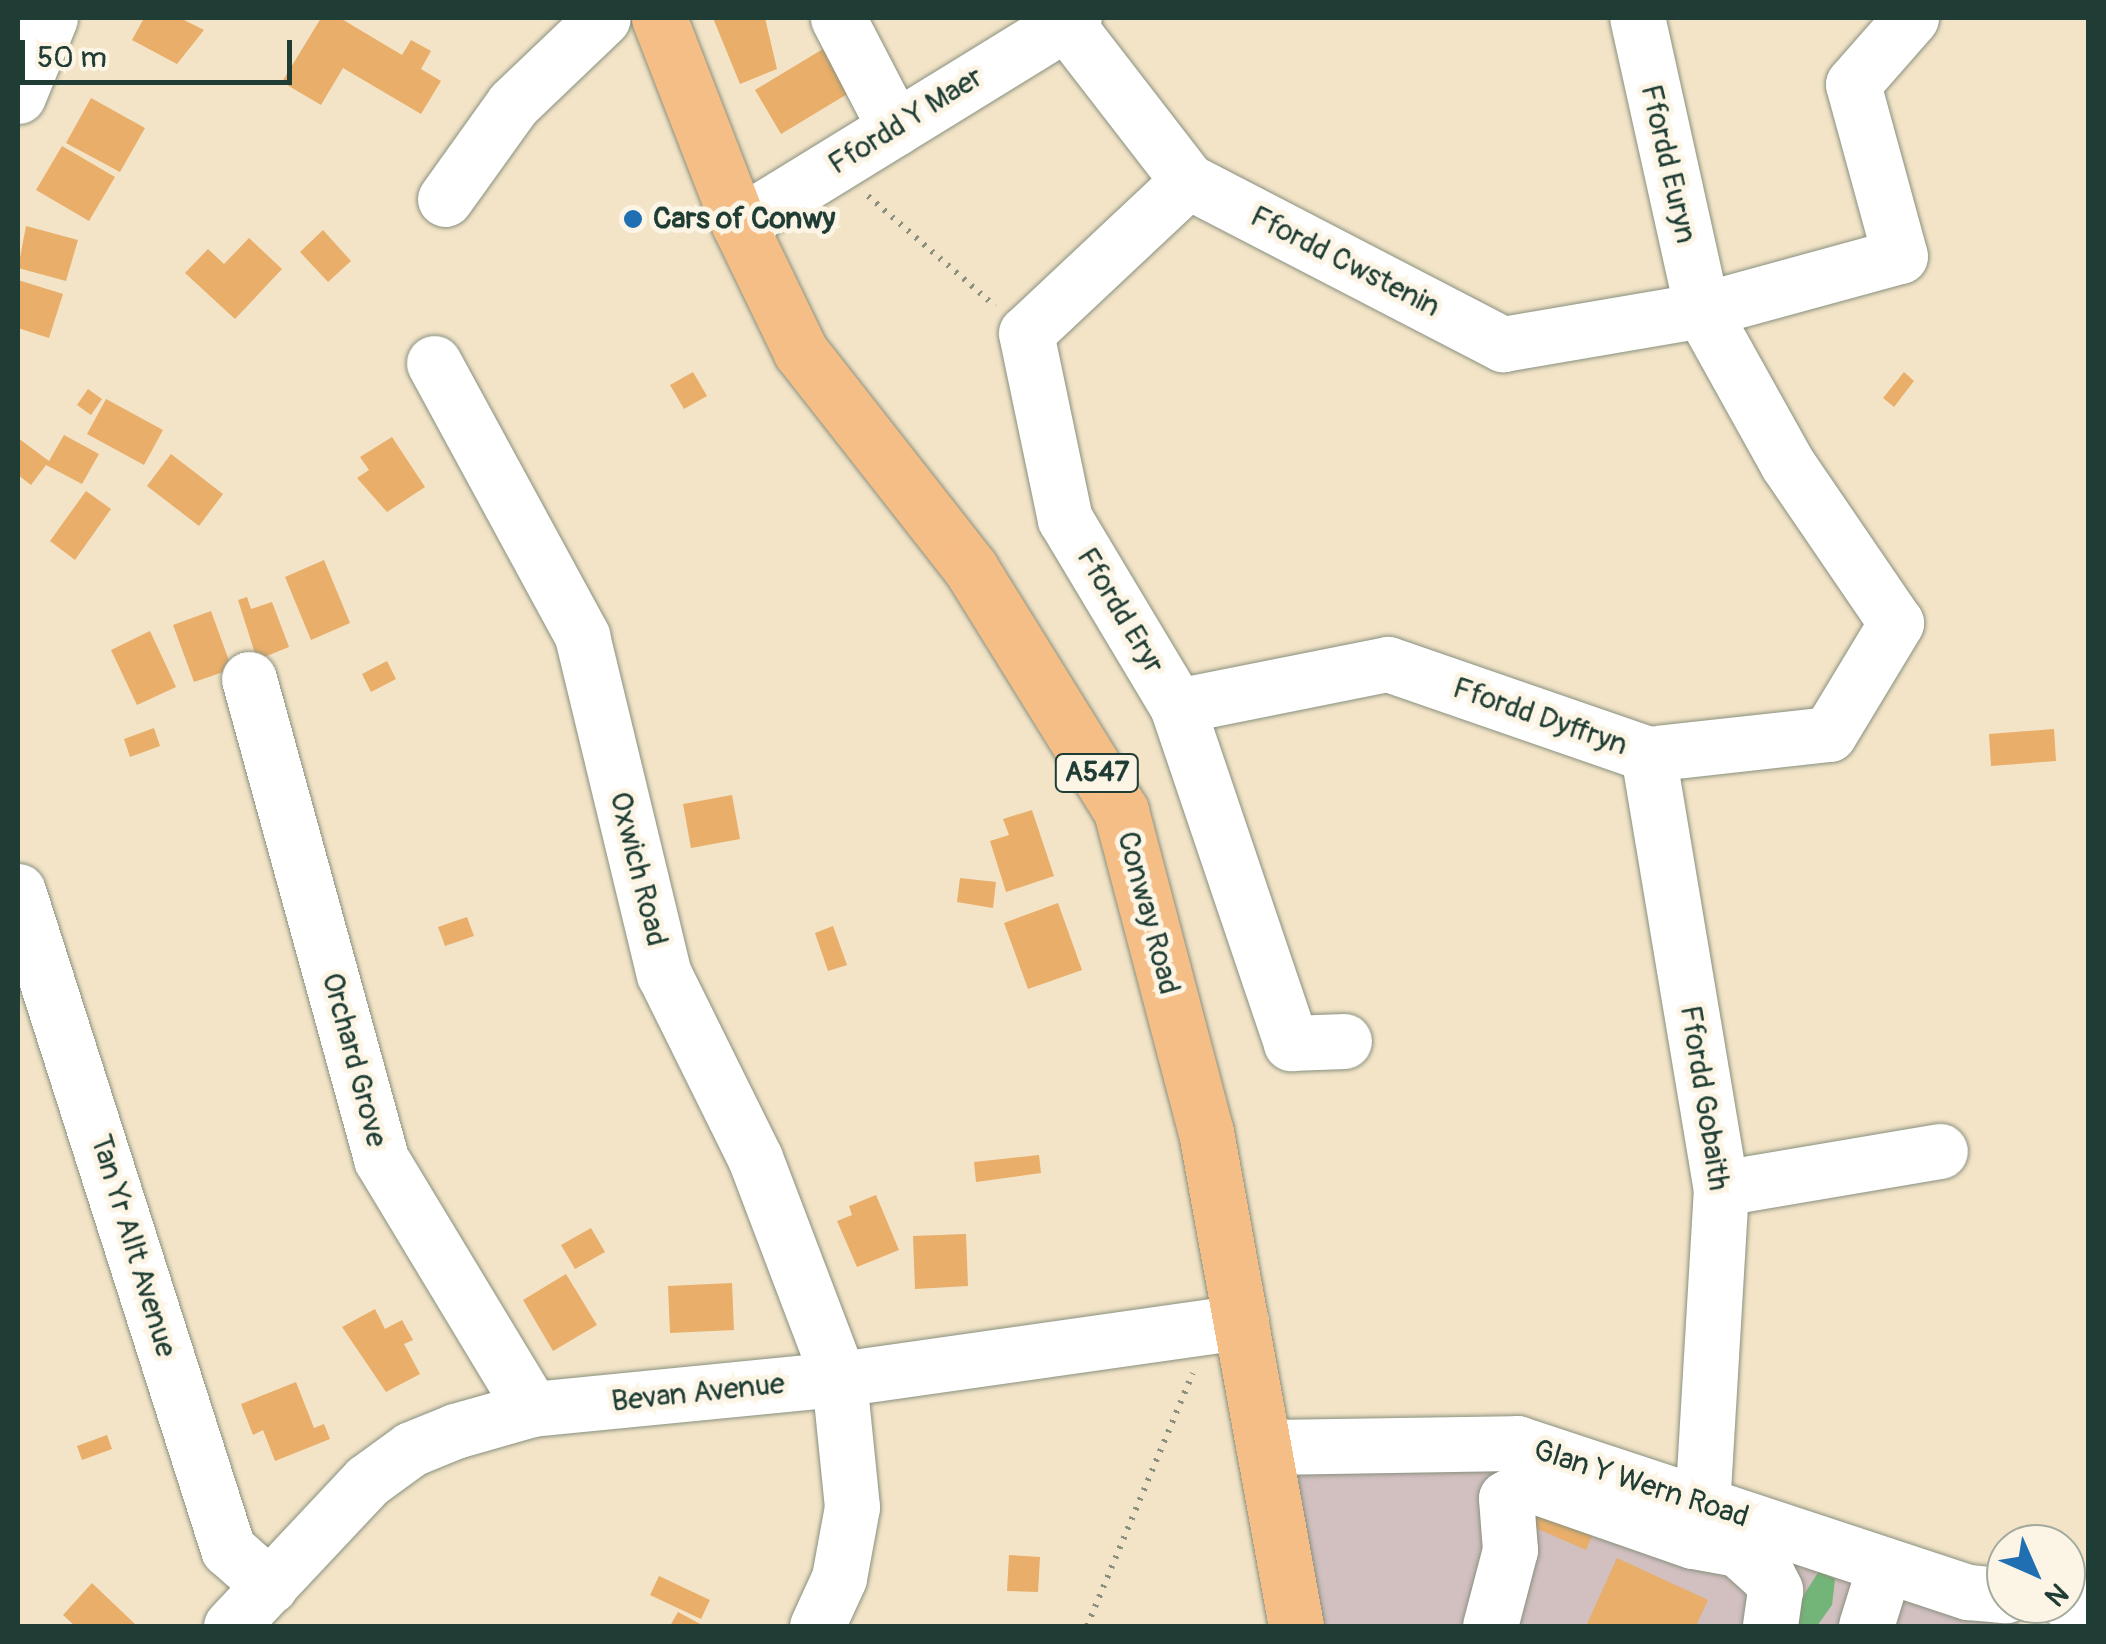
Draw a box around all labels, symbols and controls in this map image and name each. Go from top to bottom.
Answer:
scale bar [25,20,298,82]
text: 50 m [37,39,107,76]
street label: Ffordd Y Maer [822,59,990,183]
street label: Ffordd Euryn [1632,81,1704,247]
street label: Ffordd Cwstenin [1244,199,1446,325]
place label: Cars of Conwy [653,201,835,237]
marker: Cars of Conwy [622,208,644,230]
street label: Ffordd Eryr [1068,542,1172,680]
street label: Ffordd Dyffryn [1448,670,1632,764]
road number: A547 [1054,750,1140,796]
street label: Oxwich Road [601,788,675,950]
street label: Conway Road [1109,828,1187,998]
street label: Orchard Grove [313,969,395,1151]
street label: Ffordd Gobaith [1672,1003,1736,1193]
street label: Tan Yr Allt Avenue [82,1130,184,1362]
street label: Bevan Avenue [610,1366,786,1420]
street label: Glan Y Wern Road [1529,1432,1753,1536]
north arrow [1986,1524,2086,1624]
text: N [2037,1575,2075,1613]

